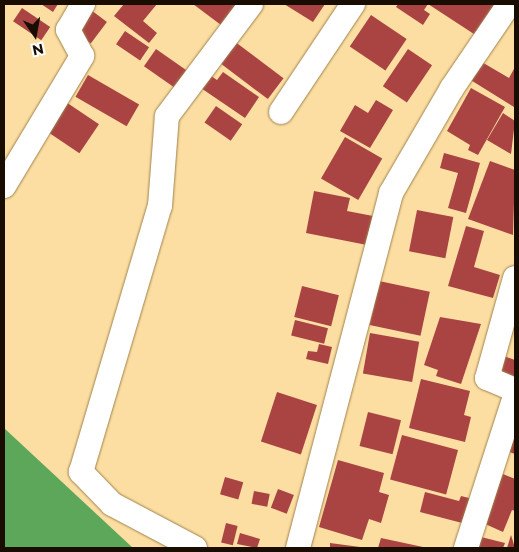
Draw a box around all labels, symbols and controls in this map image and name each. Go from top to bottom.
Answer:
north arrow [10,10,60,60]
text: N [31,40,46,60]

